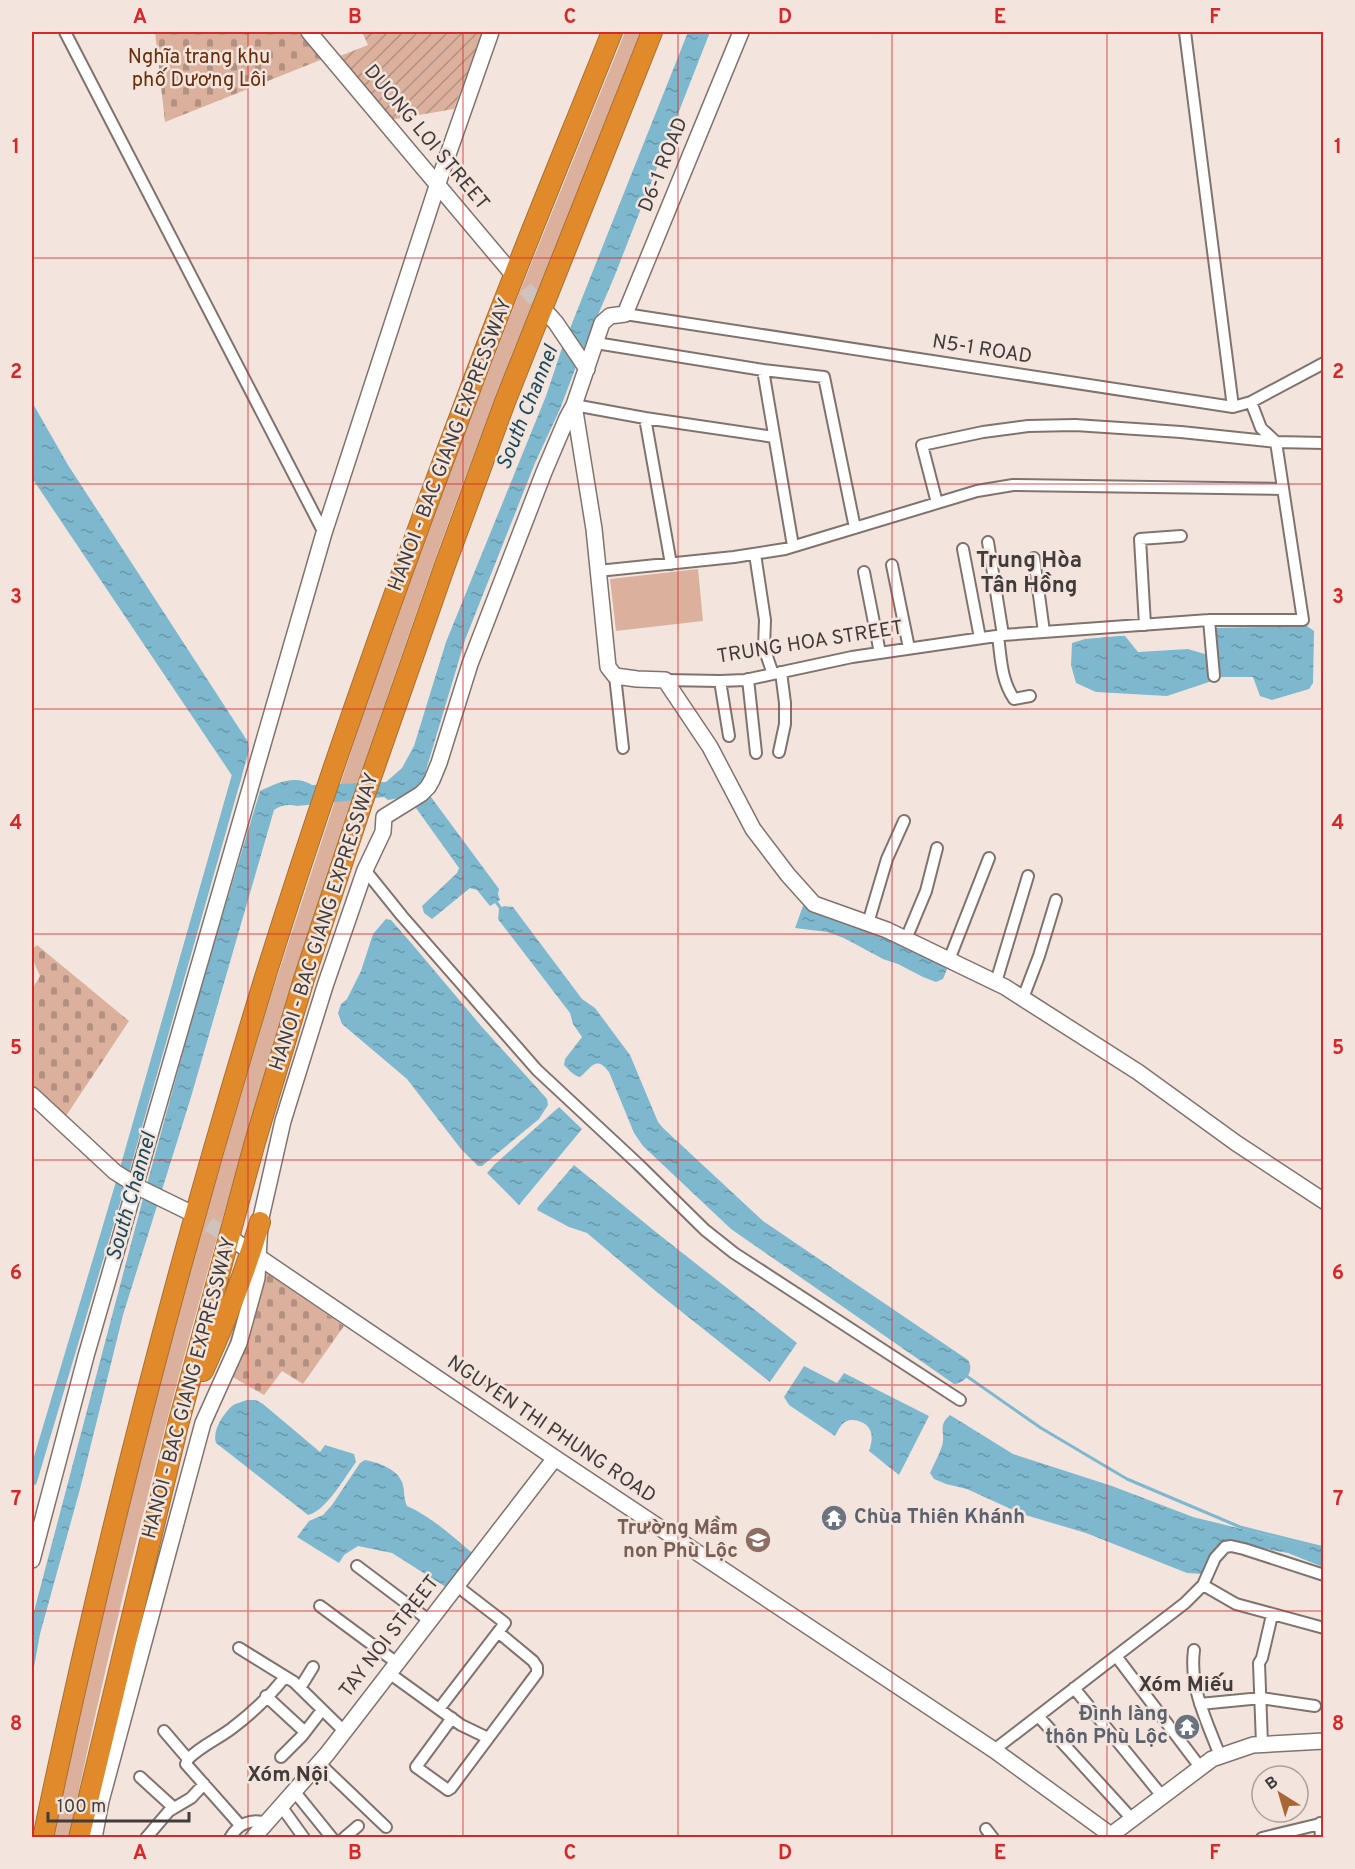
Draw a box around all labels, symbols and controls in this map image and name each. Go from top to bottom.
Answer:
text: A [133,5,147,31]
text: B [348,5,362,31]
text: C [564,5,576,31]
text: D [778,5,792,31]
text: E [994,5,1006,31]
text: F [1209,5,1221,31]
park label: Nghĩa trang khu phố Dương Lôi [128,45,270,94]
street label: DUONG LOI STREET [357,60,495,216]
street label: D6-1 ROAD [633,114,695,216]
text: 1 [12,135,20,161]
text: 1 [1334,135,1342,161]
street label: HANOI - BAC GIANG EXPRESSWAY [383,295,519,595]
street label: N5-1 ROAD [930,329,1034,371]
water label: South Channel [491,340,566,474]
text: 2 [10,360,22,386]
text: 2 [1332,360,1344,386]
district label: Trung Hòa Tân Hồng [976,548,1082,600]
text: 3 [10,585,22,611]
text: 3 [1332,585,1344,611]
street label: TRUNG HOA STREET [715,615,905,671]
street label: HANOI - BAC GIANG EXPRESSWAY [264,770,386,1074]
text: 4 [10,811,22,837]
text: 4 [1332,811,1344,837]
text: 5 [10,1036,22,1062]
text: 5 [1332,1036,1344,1062]
water label: South Channel [101,1128,164,1264]
street label: HANOI - BAC GIANG EXPRESSWAY [137,1234,243,1542]
text: 6 [10,1261,22,1287]
text: 6 [1332,1261,1344,1287]
street label: NGUYEN THI PHUNG ROAD [441,1350,661,1510]
text: 7 [11,1487,21,1513]
text: 7 [1333,1487,1343,1513]
temple icon: Chùa Thiên Khánh [819,1503,849,1533]
place label: Chùa Thiên Khánh [854,1505,1025,1531]
place label: Trường Mầm non Phù Lộc [617,1515,738,1565]
school or university icon: Trường Mầm non Phù Lộc [743,1525,773,1555]
street label: TAY NOI STREET [334,1570,446,1704]
district label: Xóm Miếu [1138,1672,1234,1699]
place label: Đình làng thôn Phù Lộc [1045,1702,1168,1751]
text: 8 [10,1712,22,1738]
temple icon: Đình làng thôn Phù Lộc [1172,1712,1202,1742]
text: 8 [1332,1712,1344,1738]
district label: Xóm Nội [247,1762,329,1789]
north arrow [1250,1764,1310,1824]
text: B [1262,1772,1283,1795]
scale bar [48,1785,189,1823]
text: 100 m [57,1796,106,1819]
text: A [133,1841,147,1867]
text: B [348,1841,362,1867]
text: C [564,1841,576,1867]
text: D [778,1841,792,1867]
text: E [994,1841,1006,1867]
text: F [1209,1841,1221,1867]

